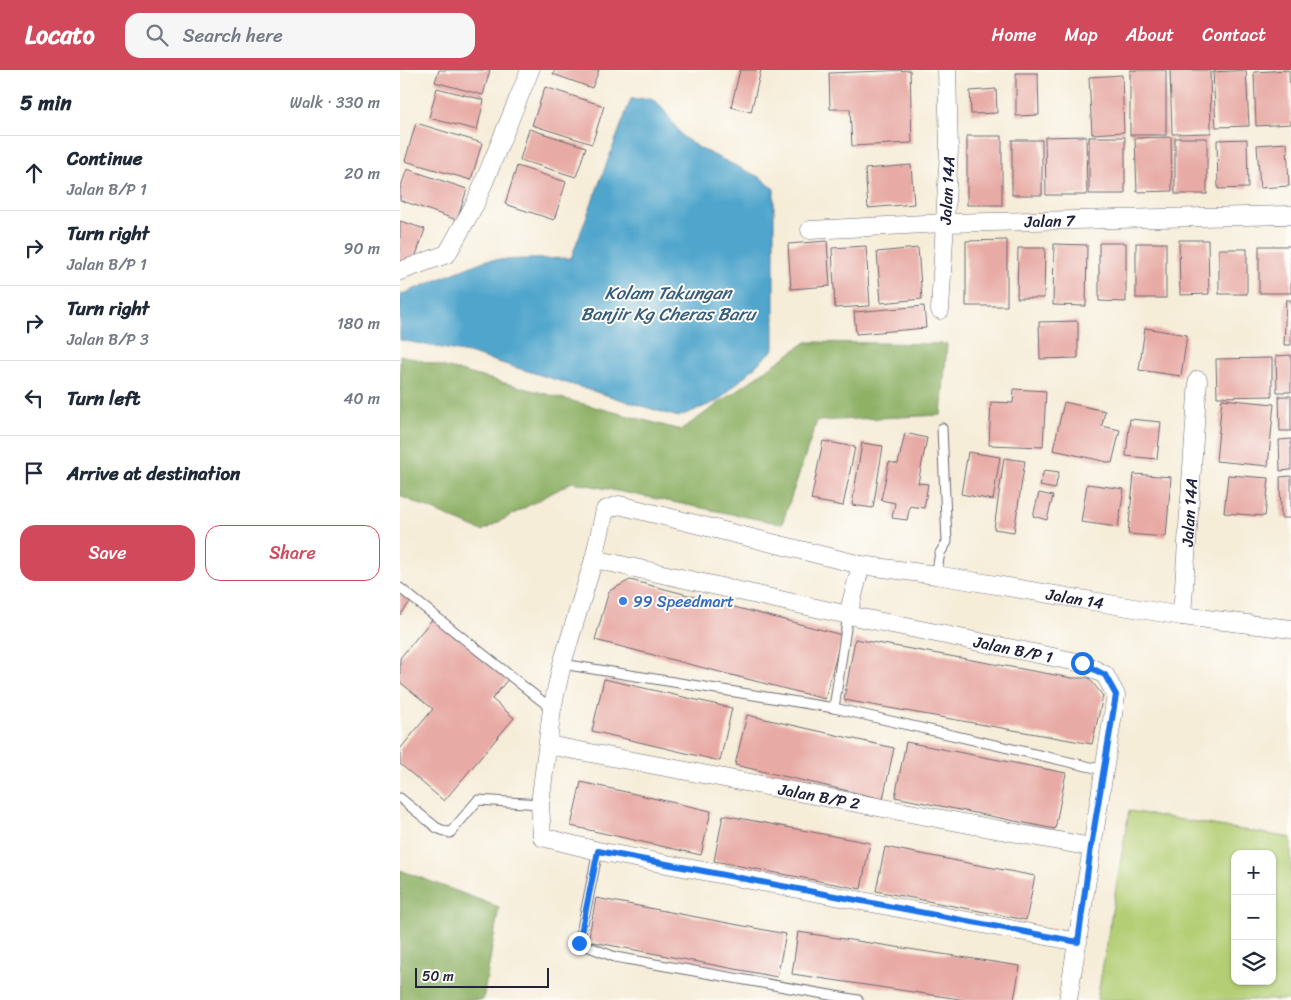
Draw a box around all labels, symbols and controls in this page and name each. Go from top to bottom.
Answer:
search box [125,13,475,58]
text: Locato [25,14,95,56]
text: Search here [183,19,283,52]
text: Home [992,19,1037,51]
text: Map [1065,19,1098,51]
text: About [1126,19,1174,51]
text: Contact [1202,19,1266,51]
icon: search [143,21,171,49]
text: 5 min [20,84,72,122]
text: Walk · 330 m [290,88,380,117]
text: Continue [67,142,143,175]
street label: Jalan 14A [931,155,964,226]
icon: ahead [20,159,48,187]
text: 20 m [344,159,380,188]
text: Jalan B/P 1 [67,175,147,204]
street label: Jalan 7 [1023,206,1076,236]
text: Turn right [67,217,149,250]
icon: right [20,234,48,262]
text: 90 m [344,234,380,263]
text: Jalan B/P 1 [67,250,147,279]
water label: Kolam Takungan Banjir Kg Cheras Baru [581,277,758,330]
text: Turn right [67,292,149,325]
icon: right [20,309,48,337]
text: 180 m [337,309,380,338]
text: Jalan B/P 3 [67,325,149,354]
text: Turn left [67,382,140,415]
icon: left [20,384,48,412]
text: 40 m [343,384,380,413]
text: Arrive at destination [67,457,240,490]
icon: arrive [20,459,48,487]
street label: Jalan 14A [1173,477,1206,548]
button: Save [20,525,195,581]
button: Share [205,525,380,581]
street label: Jalan 14 [1043,579,1106,618]
place label: 99 Speedmart [633,587,734,616]
marker: 99 Speedmart [617,595,629,607]
street label: Jalan B/P 1 [970,627,1056,672]
route start [1071,652,1094,675]
street label: Jalan B/P 2 [775,774,862,818]
map controls [1231,850,1276,985]
button: + [1231,850,1276,895]
button: − [1231,895,1276,940]
route end [568,932,591,955]
button: layers [1231,940,1276,985]
text: 50 m [422,964,454,989]
scale bar [415,965,549,988]

